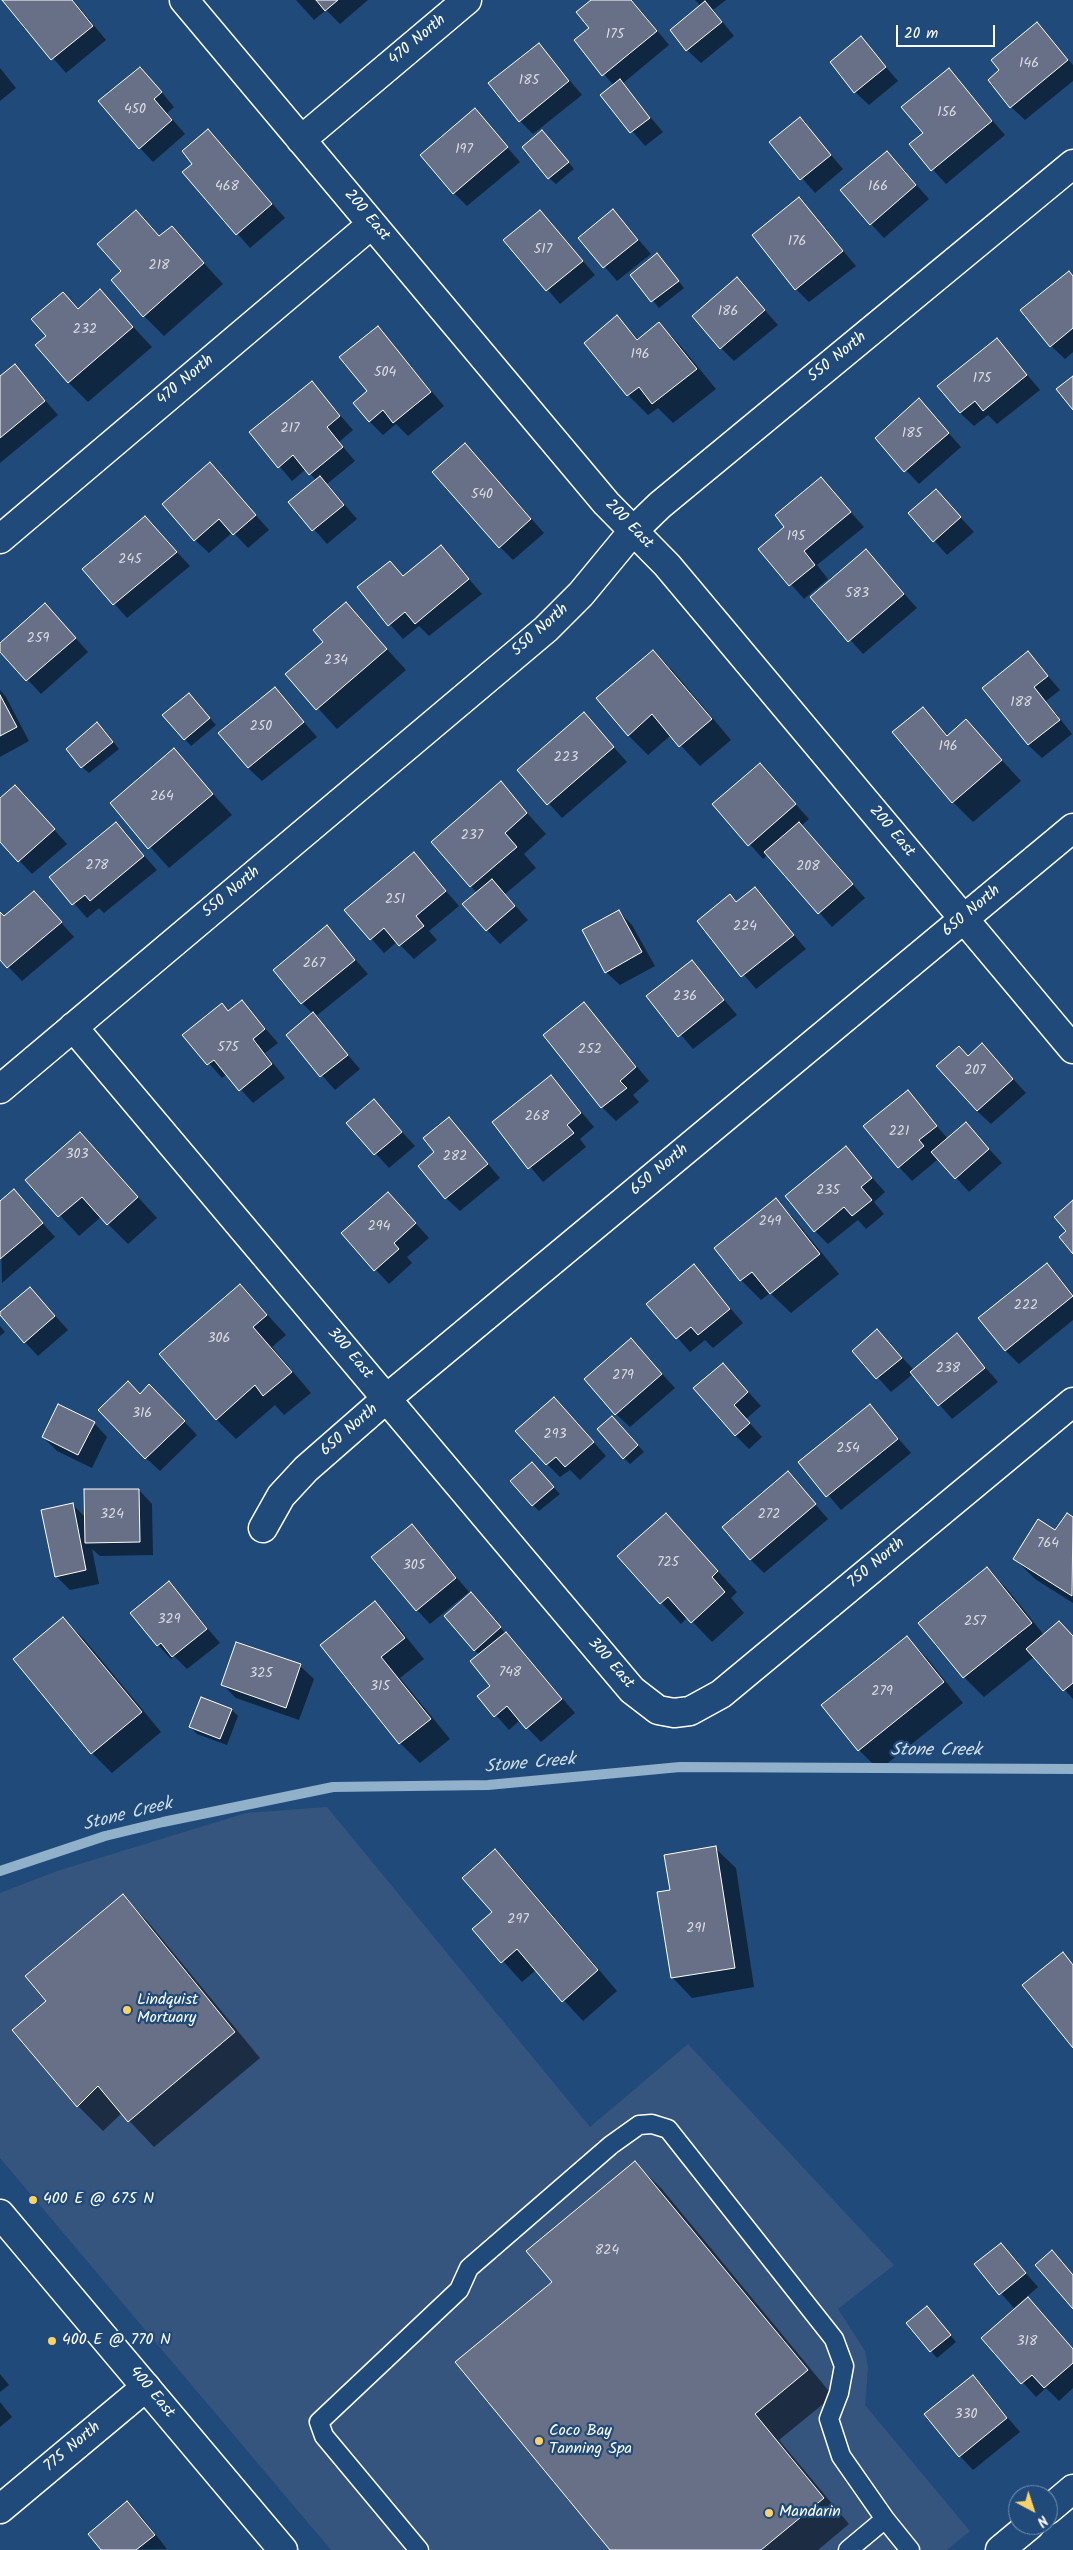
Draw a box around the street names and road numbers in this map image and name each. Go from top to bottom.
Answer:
street label: 470 North [385,12,451,70]
street label: 200 East [339,186,393,246]
street label: 550 North [805,329,871,387]
street label: 470 North [153,352,219,410]
street label: 200 East [600,496,656,554]
street label: 550 North [509,601,573,661]
street label: 200 East [864,802,918,862]
street label: 550 North [199,863,265,923]
street label: 650 North [939,882,1005,942]
street label: 650 North [627,1141,693,1201]
street label: 300 East [322,1324,376,1384]
street label: 650 North [317,1401,383,1461]
street label: 750 North [845,1535,909,1593]
street label: 300 East [583,1635,637,1693]
street label: 400 East [124,2363,178,2423]
street label: 775 North [41,2419,105,2477]

